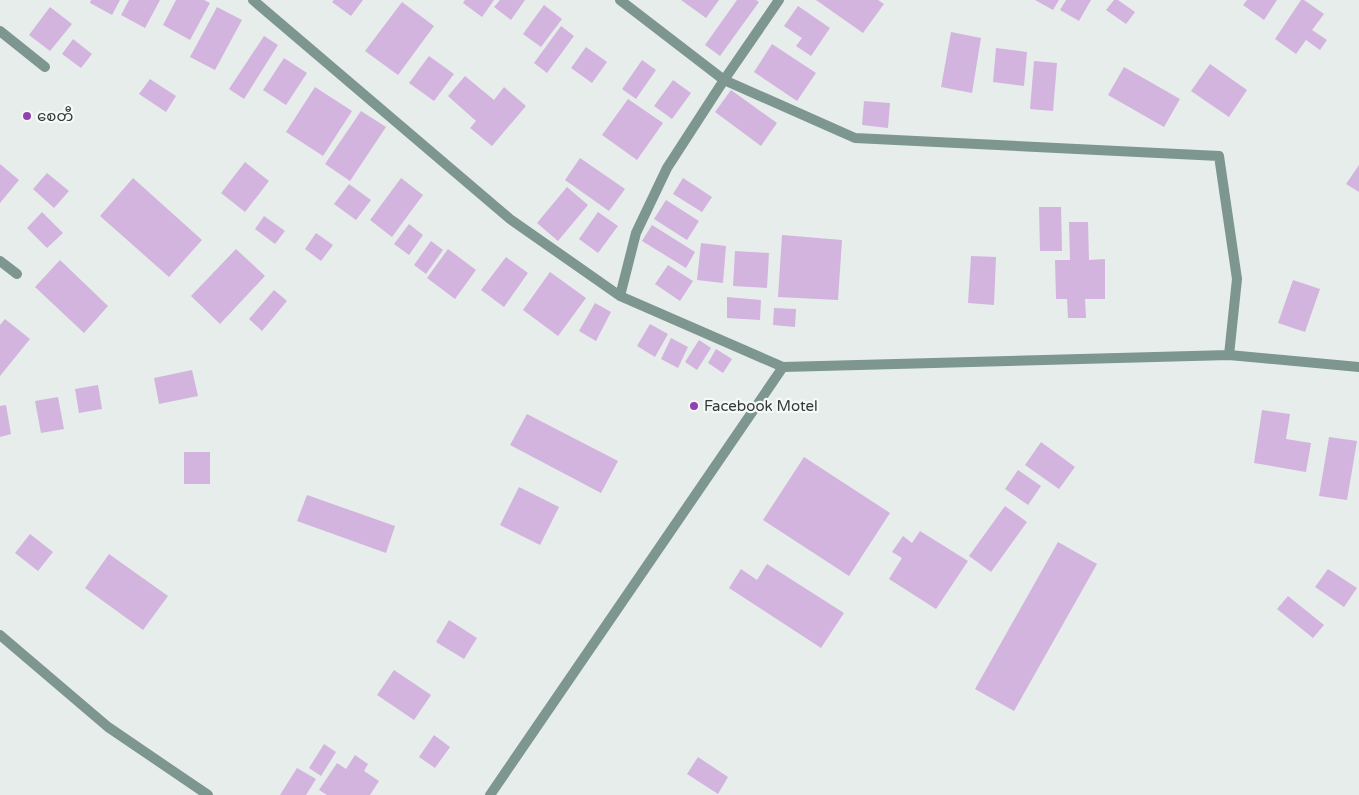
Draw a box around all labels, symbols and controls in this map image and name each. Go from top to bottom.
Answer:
place label: စေတီ [37,106,73,125]
marker: စေတီ [21,110,33,122]
place label: Facebook Motel [704,397,818,415]
marker: Facebook Motel [688,400,700,412]

